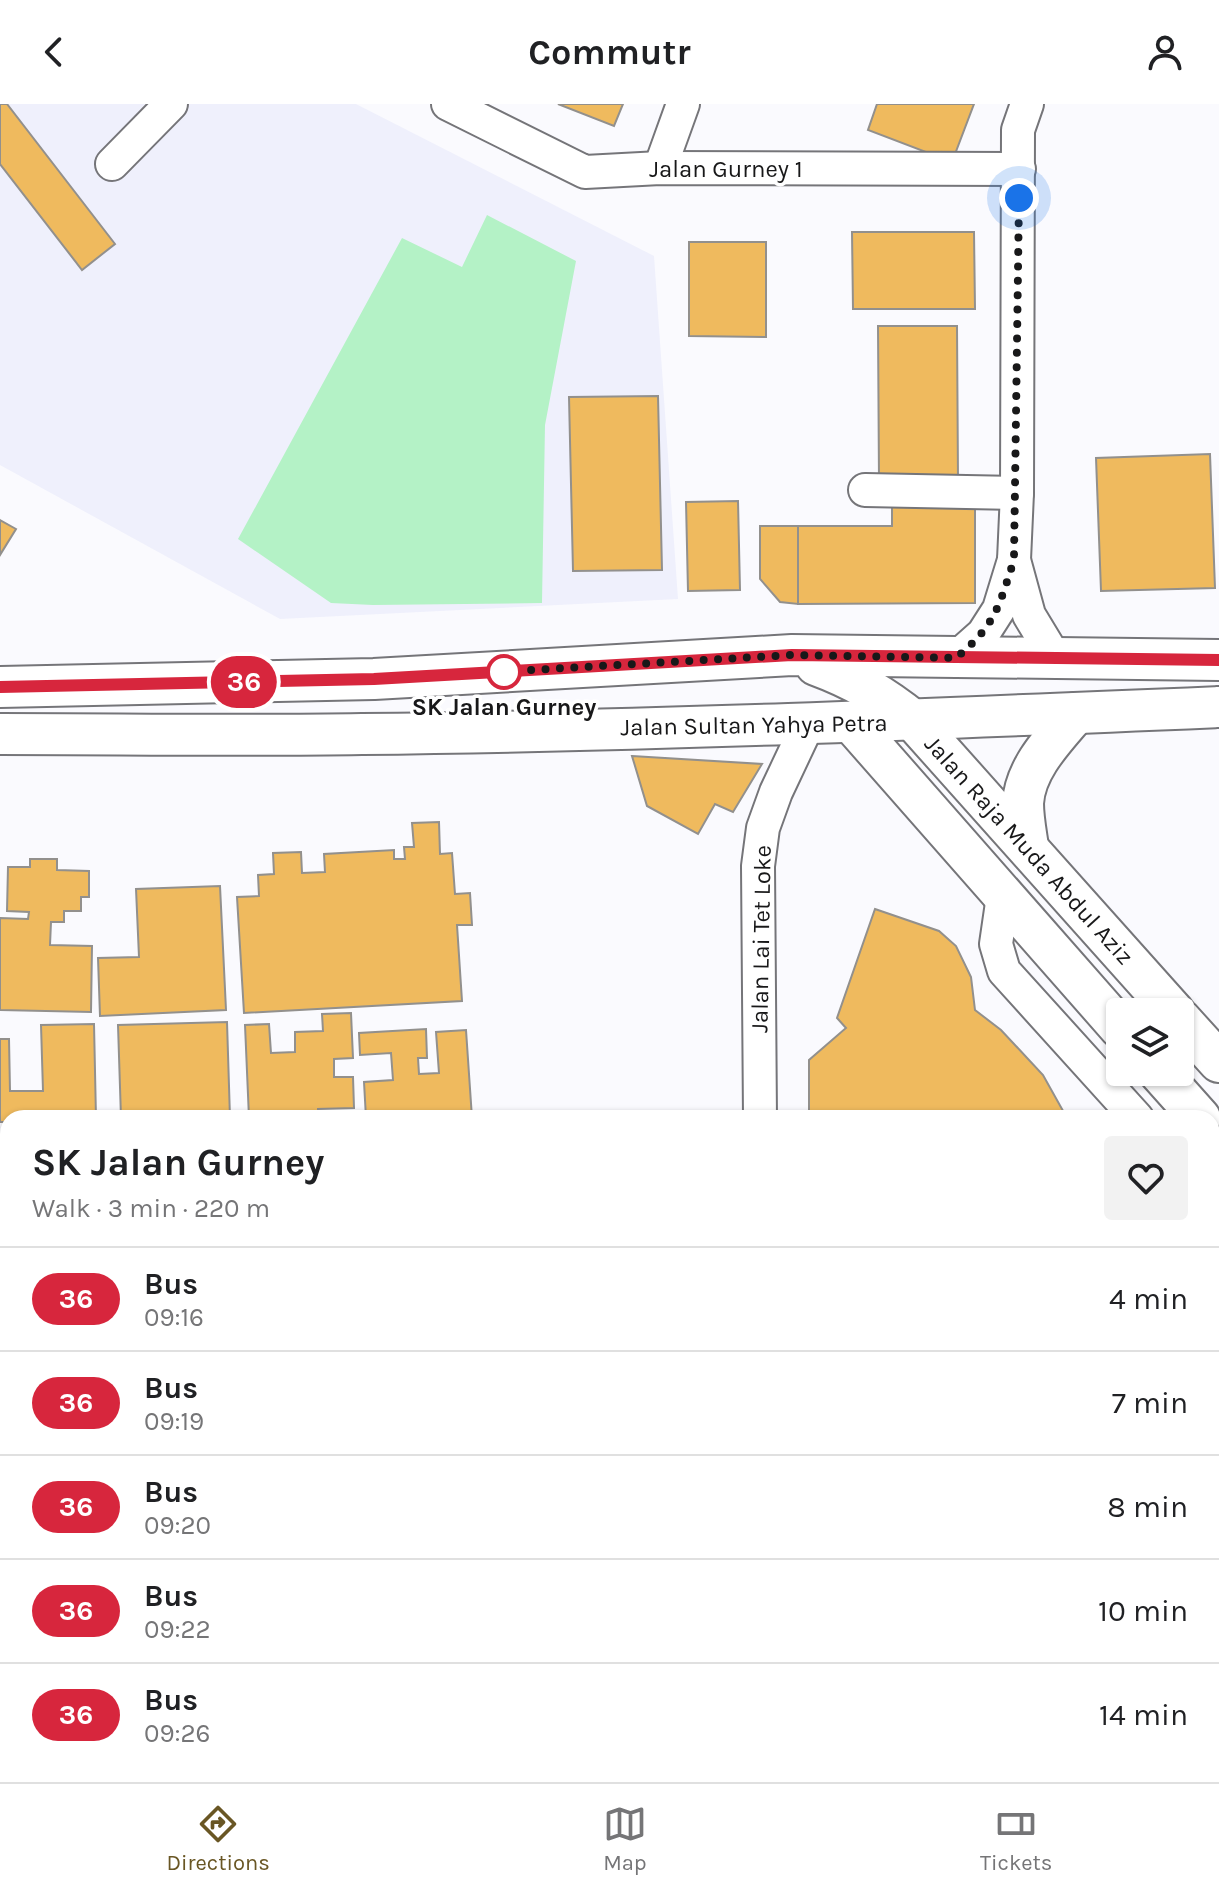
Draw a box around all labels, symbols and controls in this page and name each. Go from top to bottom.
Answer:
icon: back [32,30,76,74]
icon: person [1143,30,1187,74]
text: Commutr [528,31,691,73]
street label: Jalan Gurney 1 [649,155,803,183]
your location [999,178,1039,218]
marker: SK Jalan Gurney [487,655,521,689]
line badge: 36 [208,656,280,708]
text: 36 [227,665,261,698]
place label: SK Jalan Gurney [412,693,596,721]
street label: Jalan Sultan Yahya Petra [620,709,888,741]
street label: Jalan Raja Muda Abdul Aziz [919,730,1139,970]
street label: Jalan Lai Tet Loke [745,845,777,1033]
map controls [1106,998,1194,1086]
button: layers [1106,998,1194,1086]
button: heart [1104,1136,1188,1220]
text: SK Jalan Gurney [32,1140,324,1185]
text: Walk · 3 min · 220 m [32,1193,270,1224]
text: Bus [144,1266,198,1302]
text: 4 min [1109,1281,1188,1317]
text: 36 [59,1282,93,1315]
text: 09:16 [144,1302,204,1333]
text: Bus [144,1370,198,1406]
text: 7 min [1112,1385,1188,1421]
text: 36 [59,1386,93,1419]
text: 09:19 [144,1406,204,1437]
text: Bus [144,1474,198,1510]
text: 8 min [1107,1489,1188,1525]
text: 36 [59,1490,93,1523]
text: 09:20 [144,1510,211,1541]
text: Bus [144,1578,198,1614]
text: 10 min [1098,1593,1188,1629]
text: 36 [59,1594,93,1627]
text: 09:22 [144,1614,211,1645]
text: Bus [144,1682,198,1718]
text: 14 min [1099,1697,1188,1733]
text: 36 [59,1698,93,1731]
text: 09:26 [144,1718,210,1749]
tab: Directions [167,1802,270,1876]
tab: Map [603,1802,647,1876]
tab: Tickets [980,1802,1052,1876]

